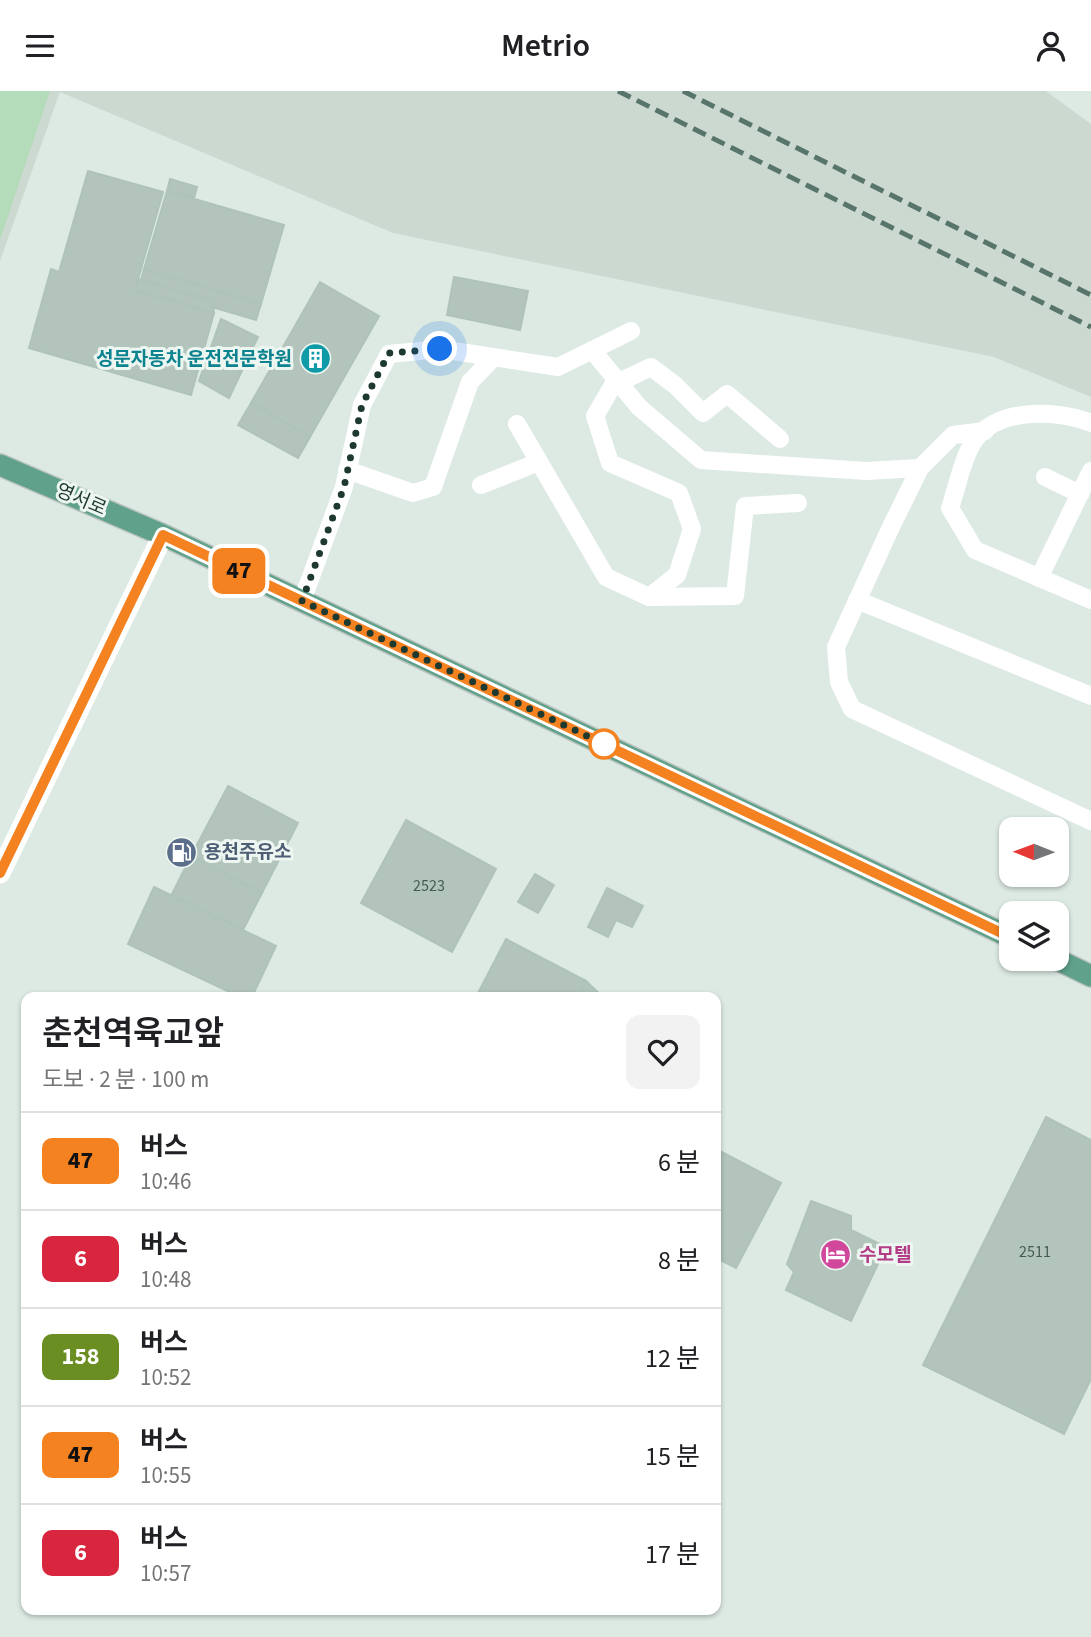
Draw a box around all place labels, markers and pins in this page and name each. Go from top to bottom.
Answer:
building icon: 성문자동차 운전전문학원 [298,342,332,376]
place label: 성문자동차 운전전문학원 [96,346,292,373]
unlabelled marker [589,729,619,759]
fuel station icon: 용천주유소 [164,835,198,869]
place label: 용천주유소 [204,839,291,866]
hotel icon: 수모텔 [819,1238,853,1272]
place label: 수모텔 [859,1242,911,1269]

